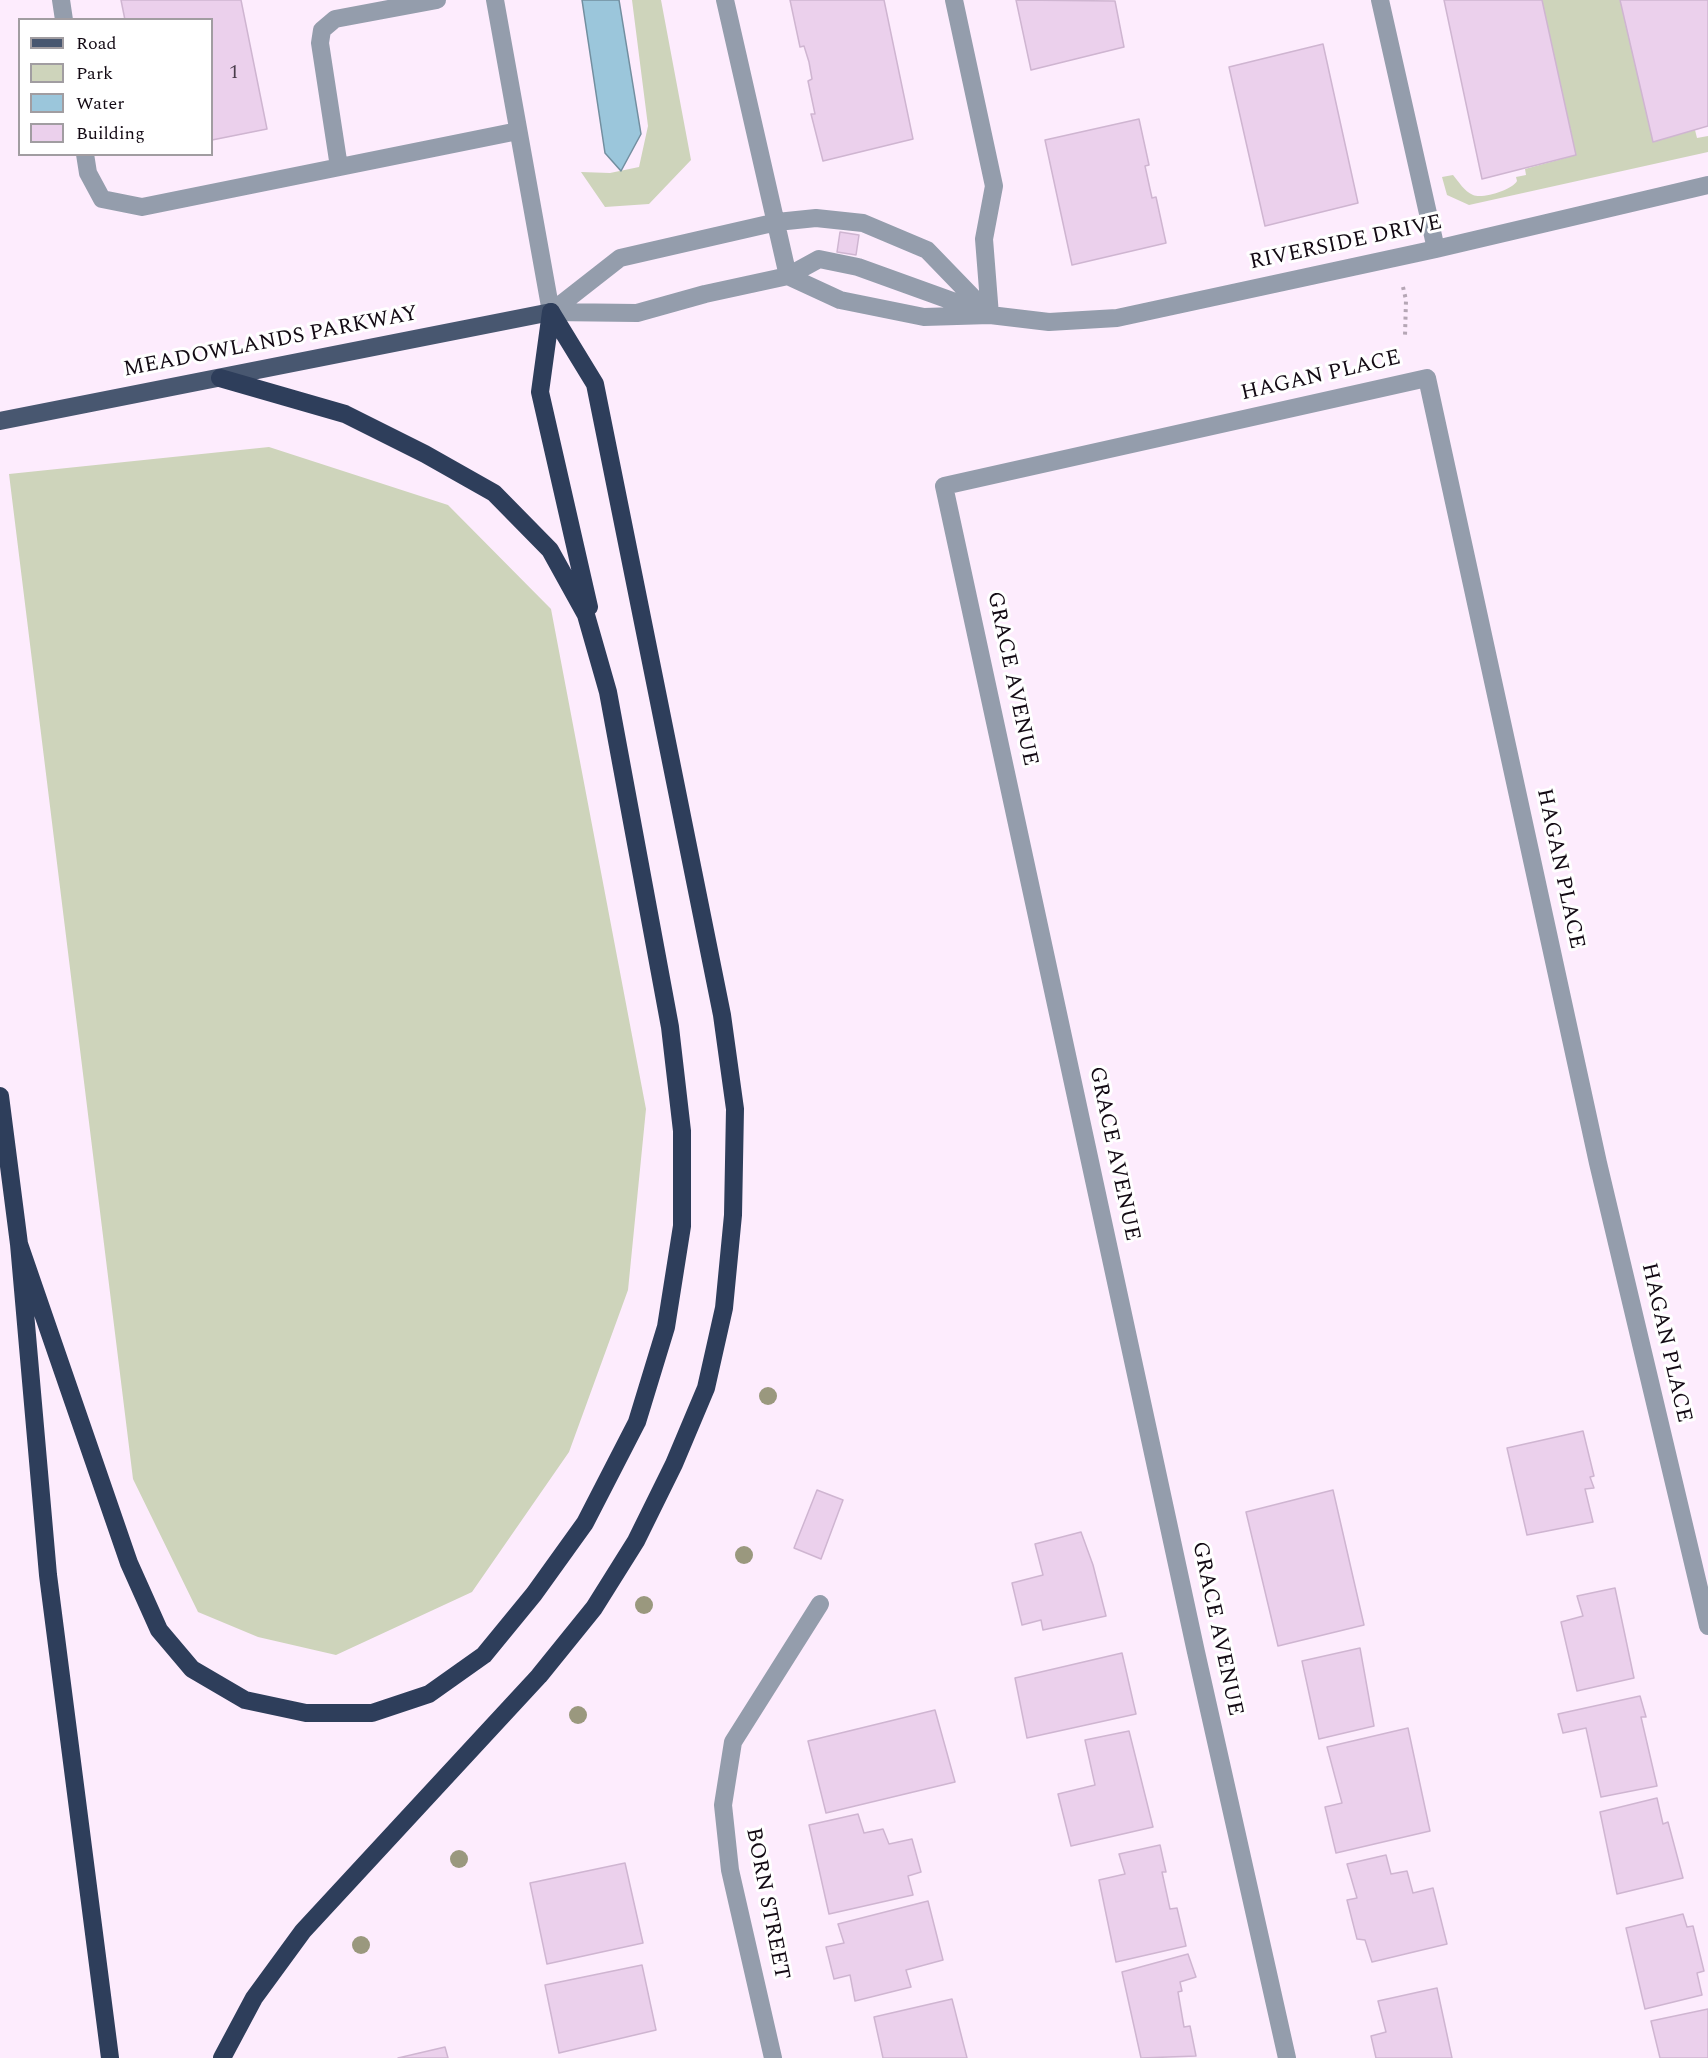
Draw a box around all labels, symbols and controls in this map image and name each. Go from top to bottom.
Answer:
legend [18,18,213,156]
text: Road [76,30,117,57]
text: Park [76,60,113,87]
house number: 1 [229,62,239,86]
text: Water [76,90,124,117]
text: Building [76,120,145,147]
street label: RIVERSIDE DRIVE [1247,211,1445,277]
street label: MEADOWLANDS PARKWAY [121,301,421,385]
street label: HAGAN PLACE [1238,346,1404,408]
street label: GRACE AVENUE [980,589,1042,769]
street label: HAGAN PLACE [1529,786,1589,952]
street label: GRACE AVENUE [1082,1064,1144,1244]
street label: HAGAN PLACE [1634,1260,1696,1426]
street label: GRACE AVENUE [1185,1539,1247,1719]
street label: BORN STREET [738,1826,794,1982]

